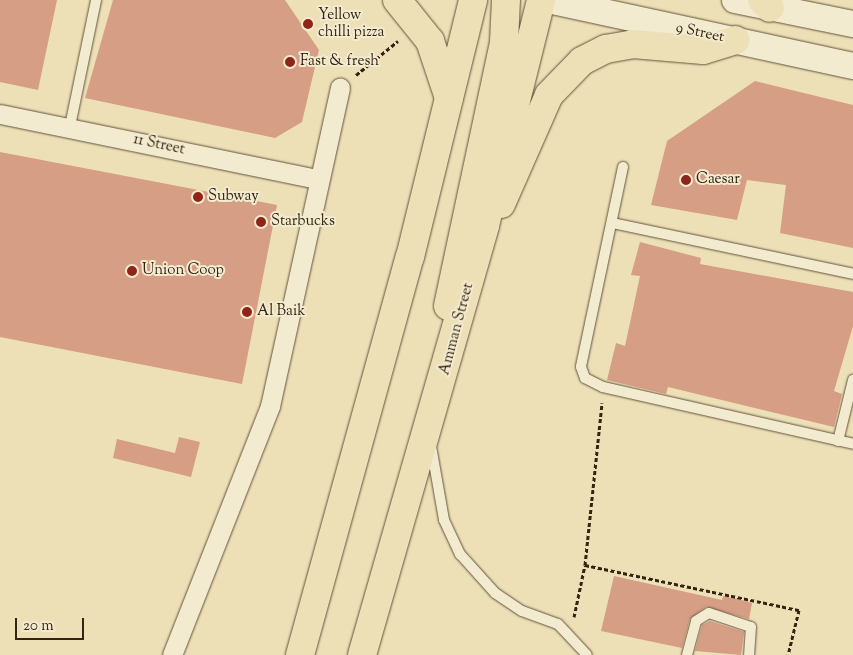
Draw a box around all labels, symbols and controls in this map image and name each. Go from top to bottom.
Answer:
place label: Yellow chilli pizza [318,6,384,41]
marker: Yellow chilli pizza [302,18,314,30]
street label: 9 Street [674,19,726,47]
place label: Fast & fresh [300,53,379,71]
marker: Fast & fresh [284,56,296,68]
street label: 11 Street [132,131,186,159]
place label: Caesar [696,171,740,189]
marker: Caesar [680,174,692,186]
place label: Subway [208,188,259,206]
marker: Subway [192,191,204,203]
place label: Starbucks [271,213,335,231]
marker: Starbucks [255,216,267,228]
place label: Union Coop [142,262,224,280]
marker: Union Coop [126,265,138,277]
street label: Amman Street [436,281,478,377]
place label: Al Baik [257,303,305,321]
marker: Al Baik [241,306,253,318]
scale bar [18,608,86,640]
text: 20 m [23,616,54,637]

